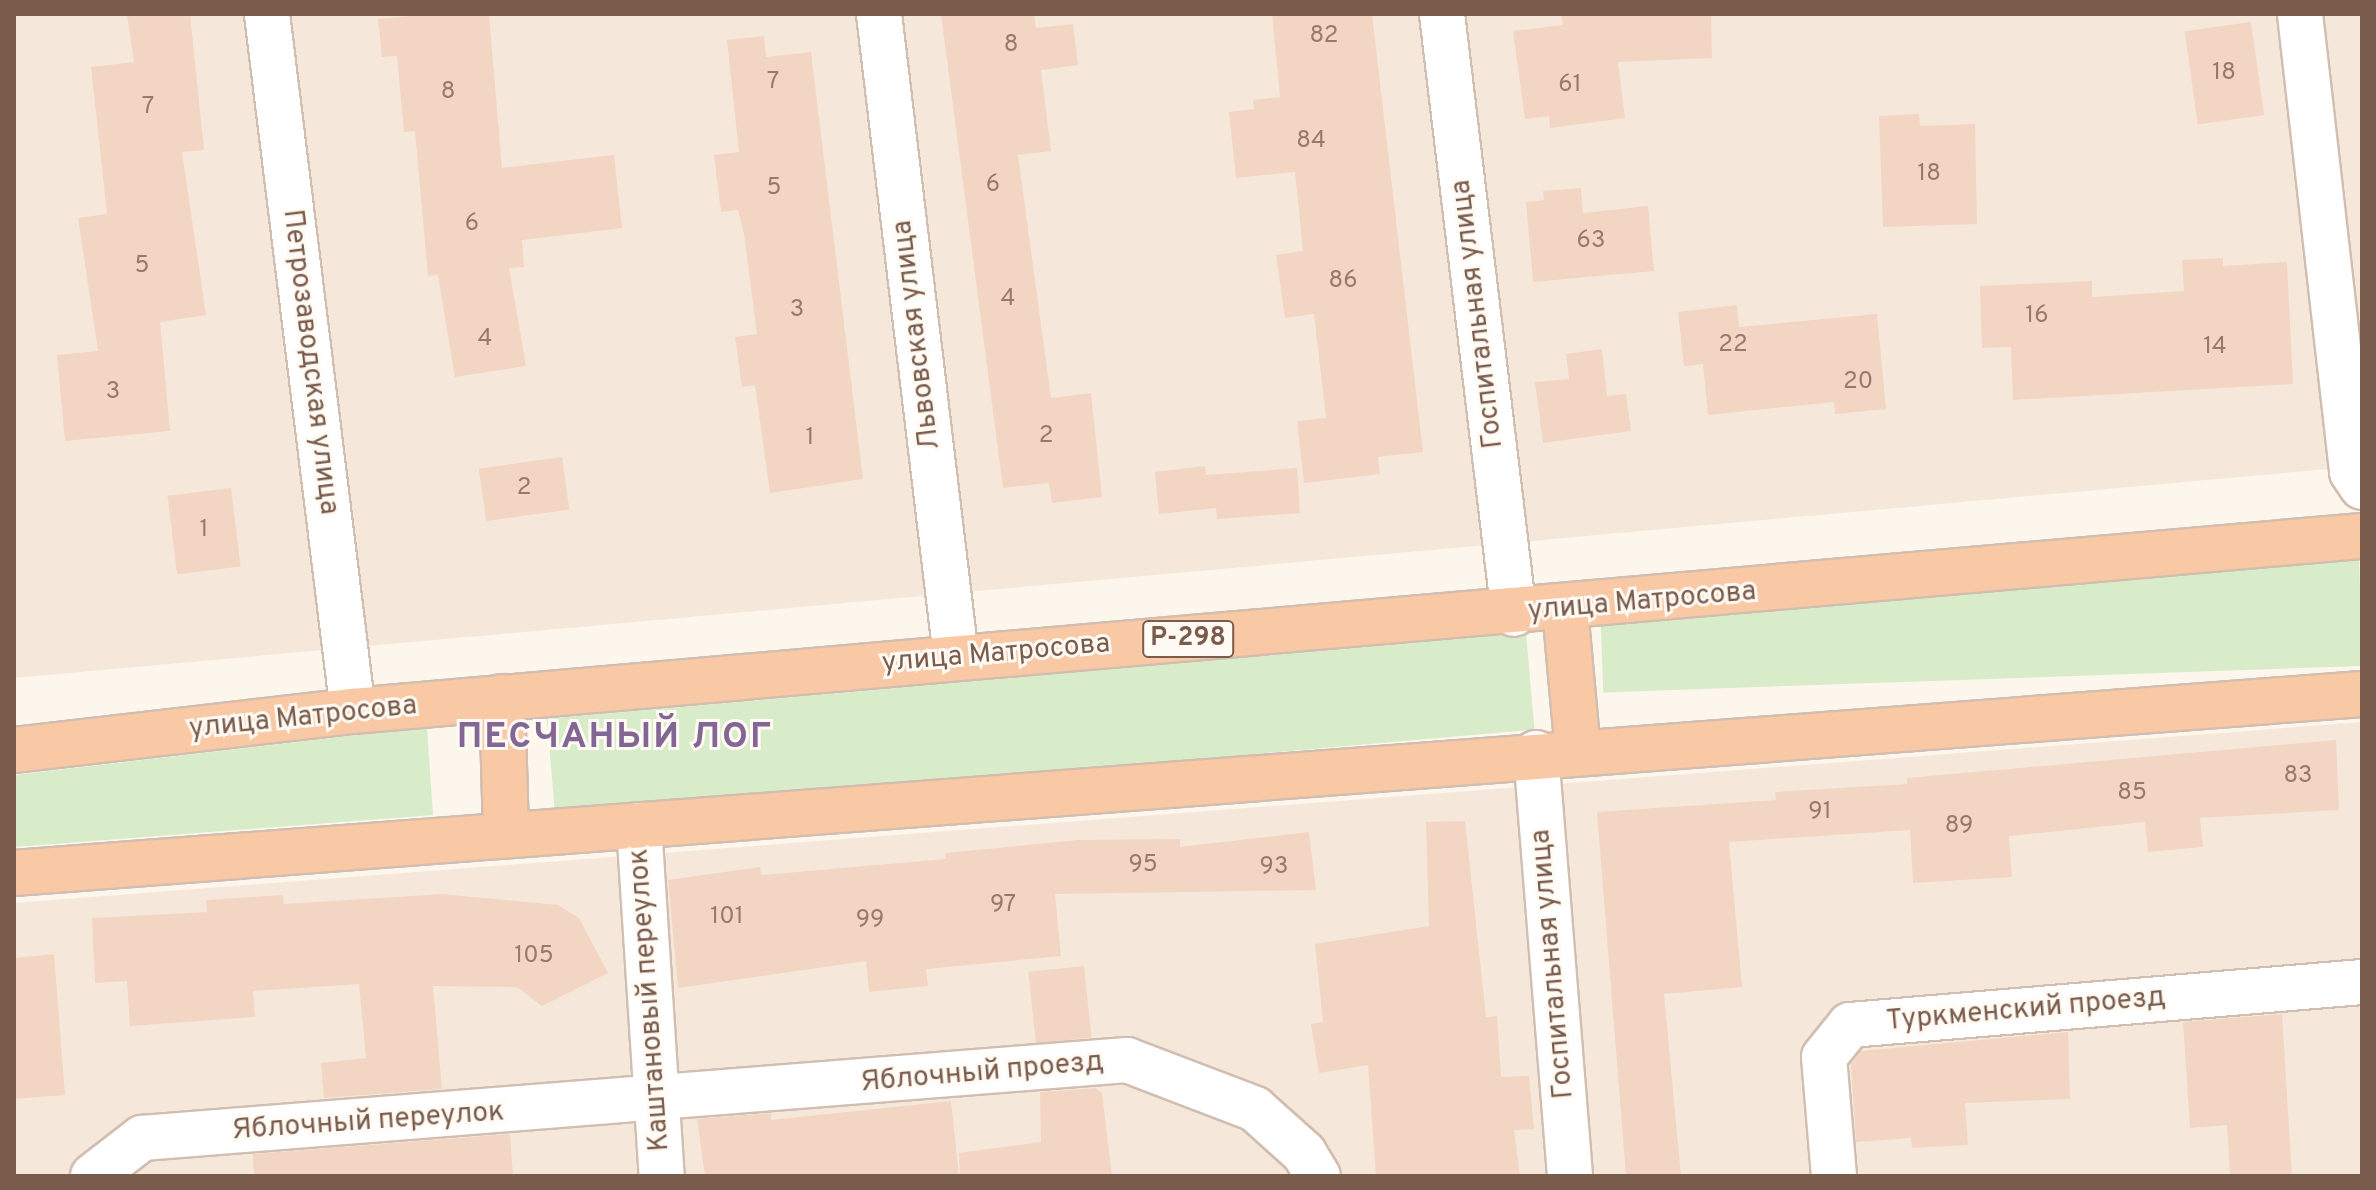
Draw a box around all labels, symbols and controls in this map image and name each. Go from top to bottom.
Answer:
house number: 82 [1310,23,1338,51]
house number: 8 [1004,32,1018,60]
house number: 18 [2212,60,2236,88]
house number: 7 [767,69,779,97]
house number: 61 [1558,72,1582,100]
house number: 8 [441,79,455,107]
house number: 7 [142,94,154,122]
house number: 84 [1296,128,1326,156]
house number: 18 [1917,161,1941,189]
house number: 6 [986,172,1000,200]
house number: 5 [767,175,781,203]
street label: Госпитальная улица [1445,178,1511,450]
street label: Петрозаводская улица [275,208,345,516]
house number: 6 [465,211,479,239]
street label: Львовская улица [886,218,948,452]
house number: 63 [1577,228,1605,256]
house number: 5 [135,253,149,281]
house number: 86 [1329,268,1357,296]
house number: 4 [1001,286,1015,314]
house number: 3 [790,297,804,325]
house number: 16 [2025,303,2049,331]
house number: 4 [478,326,492,354]
house number: 22 [1718,332,1748,360]
house number: 14 [2203,334,2227,362]
house number: 20 [1843,369,1873,397]
house number: 3 [106,379,120,407]
house number: 2 [1039,423,1053,451]
house number: 1 [806,425,814,453]
house number: 2 [517,475,531,503]
house number: 1 [200,517,208,545]
street label: улица Матросова [1527,575,1757,629]
road number: Р-298 [1142,617,1234,661]
street label: улица Матросова [881,627,1111,681]
street label: улица Матросова [187,689,419,747]
district label: ПЕСЧАНЫЙ ЛОГ [457,717,773,761]
house number: 83 [2283,763,2313,791]
house number: 85 [2117,780,2147,808]
house number: 91 [1808,799,1832,827]
house number: 89 [1945,813,1973,841]
street label: Госпитальная улица [1524,828,1582,1100]
street label: Каштановый переулок [623,847,677,1153]
house number: 95 [1128,852,1158,880]
house number: 93 [1260,854,1288,882]
house number: 97 [990,892,1016,920]
house number: 101 [710,904,744,932]
house number: 99 [856,907,884,935]
house number: 105 [514,943,554,971]
street label: Туркменский проезд [1885,981,2167,1039]
street label: Яблочный проезд [859,1046,1105,1100]
street label: Яблочный переулок [231,1096,505,1148]

